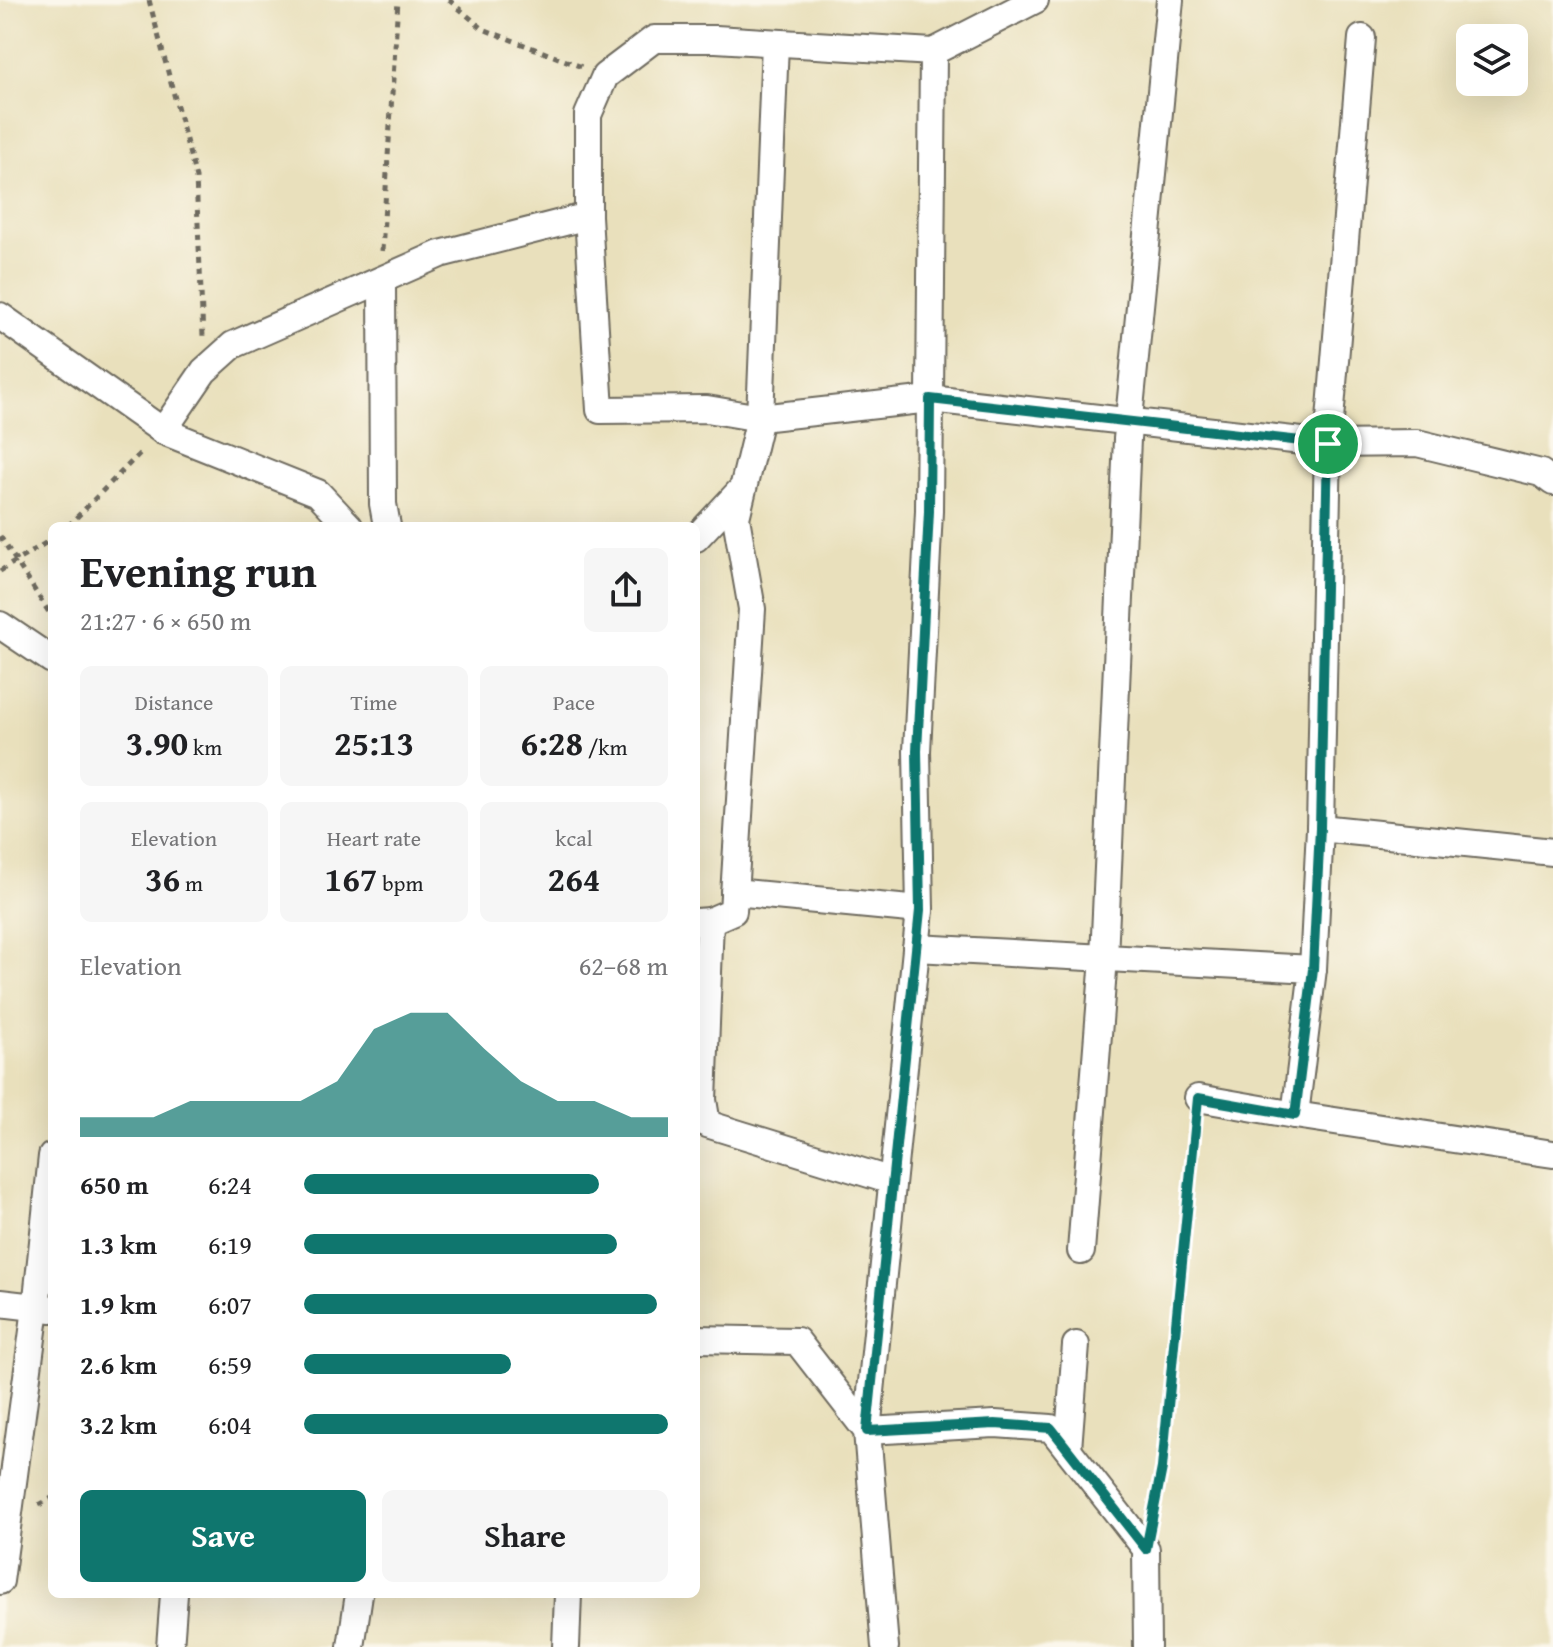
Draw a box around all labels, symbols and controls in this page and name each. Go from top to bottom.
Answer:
map controls [1456,24,1528,96]
button: layers [1456,24,1528,96]
pin [1294,410,1362,478]
icon: arrive [1306,422,1350,466]
text: Evening run [80,539,317,603]
button: share [584,548,668,632]
text: 21:27 · 6 × 650 m [80,601,251,640]
text: Distance [135,686,213,718]
text: Time [351,686,397,718]
text: Pace [553,686,595,718]
text: 3.90 [126,718,188,767]
text: 25:13 [334,718,414,767]
text: 6:28 [521,718,583,767]
text: km [188,731,222,763]
text: /km [583,731,627,763]
text: Elevation [131,822,217,854]
text: Heart rate [327,822,421,854]
text: kcal [555,822,593,854]
text: 36 [145,854,180,903]
text: 167 [325,854,377,903]
text: 264 [548,854,600,903]
text: m [180,867,203,899]
text: bpm [377,867,423,899]
text: Elevation [80,946,182,985]
text: 62–68 m [579,946,668,985]
text: 650 m [80,1165,148,1204]
text: 6:24 [208,1165,252,1204]
text: 1.3 km [80,1225,157,1264]
text: 6:19 [208,1225,252,1264]
text: 1.9 km [80,1285,157,1324]
text: 6:07 [208,1285,252,1324]
text: 2.6 km [80,1345,157,1384]
text: 6:59 [208,1345,252,1384]
text: 3.2 km [80,1405,157,1444]
text: 6:04 [208,1405,252,1444]
button: Save [80,1490,366,1582]
button: Share [382,1490,668,1582]

